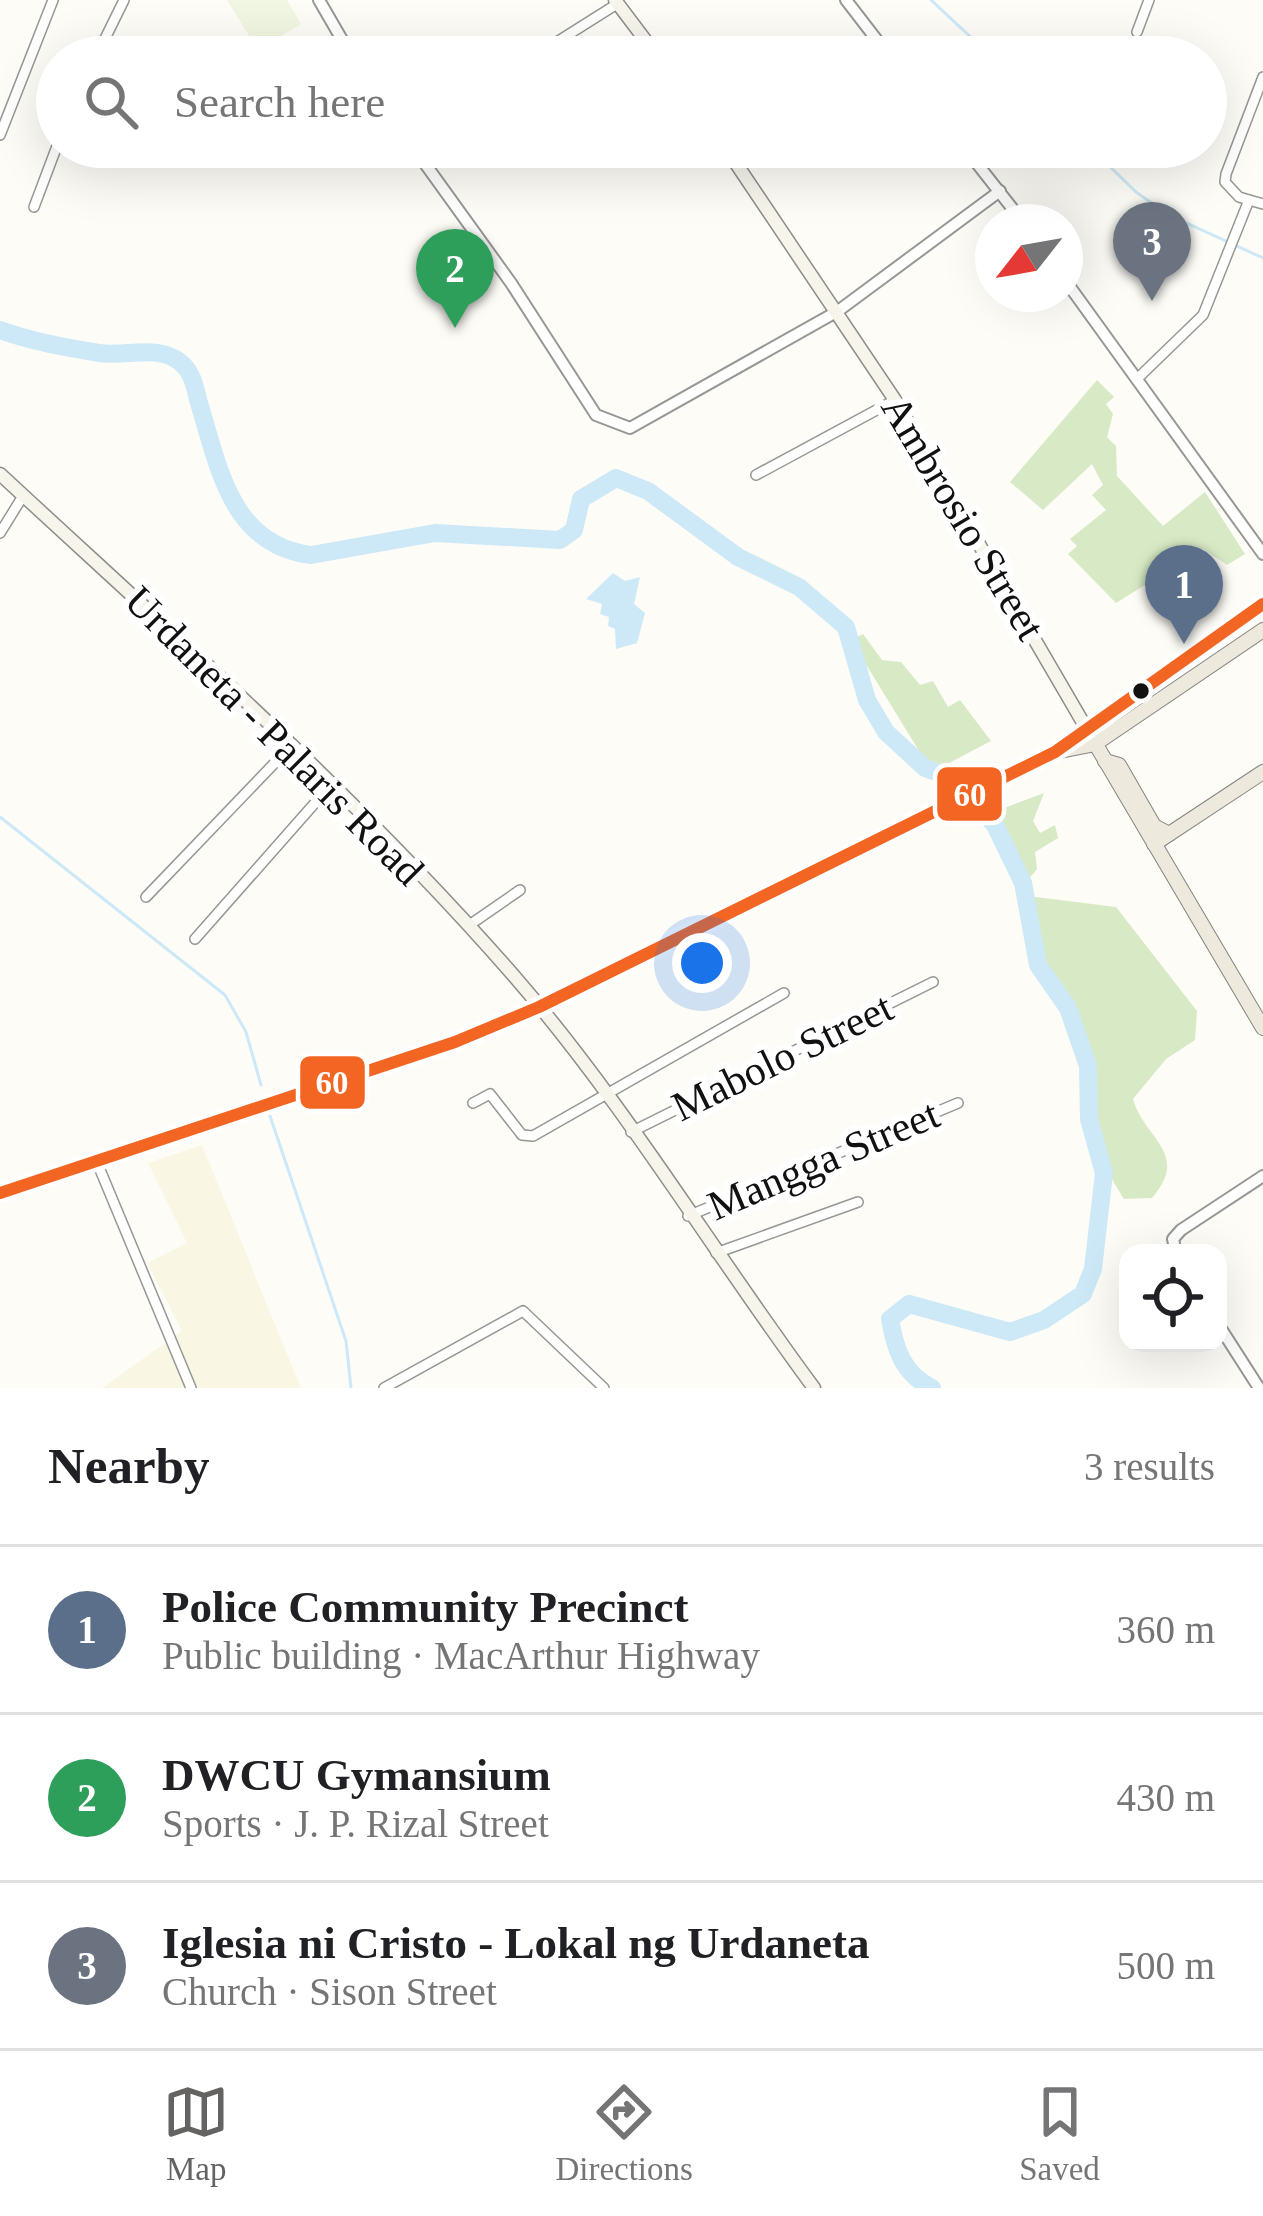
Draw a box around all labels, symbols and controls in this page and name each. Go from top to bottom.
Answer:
search box [36,36,1227,168]
icon: search [78,69,144,135]
text: Search here [174,77,385,127]
pin: 3 [1113,202,1191,301]
north arrow [975,204,1083,312]
pin: 2 [416,229,494,328]
street label: Ambrosio Street [872,387,1054,648]
pin: 1 [1145,545,1223,644]
street label: Urdaneta - Palaris Road [116,577,433,894]
unlabelled marker [1130,680,1152,702]
line badge: 60 [935,765,1004,823]
text: 60 [954,777,987,813]
your location [672,933,732,993]
street label: Mabolo Street [665,984,900,1130]
line badge: 60 [298,1054,367,1111]
text: 60 [316,1065,349,1101]
street label: Mangga Street [701,1091,946,1229]
map controls [1119,1244,1227,1352]
button: locate [1119,1244,1227,1352]
text: Nearby [48,1438,209,1494]
text: 3 results [1084,1445,1215,1488]
text: Police Community Precinct [162,1582,689,1632]
text: 1 [77,1608,97,1651]
text: 360 m [1116,1608,1215,1651]
text: Public building · MacArthur Highway [162,1634,760,1677]
text: DWCU Gymansium [162,1750,551,1800]
text: 2 [77,1776,97,1819]
text: 430 m [1116,1776,1215,1819]
text: Sports · J. P. Rizal Street [162,1802,549,1845]
text: Iglesia ni Cristo - Lokal ng Urdaneta [162,1918,870,1968]
text: 3 [77,1944,97,1987]
text: 500 m [1116,1944,1215,1987]
text: Church · Sison Street [162,1970,497,2013]
tab: Map [163,2079,229,2188]
tab: Directions [555,2079,693,2188]
tab: Saved [1019,2079,1100,2188]

